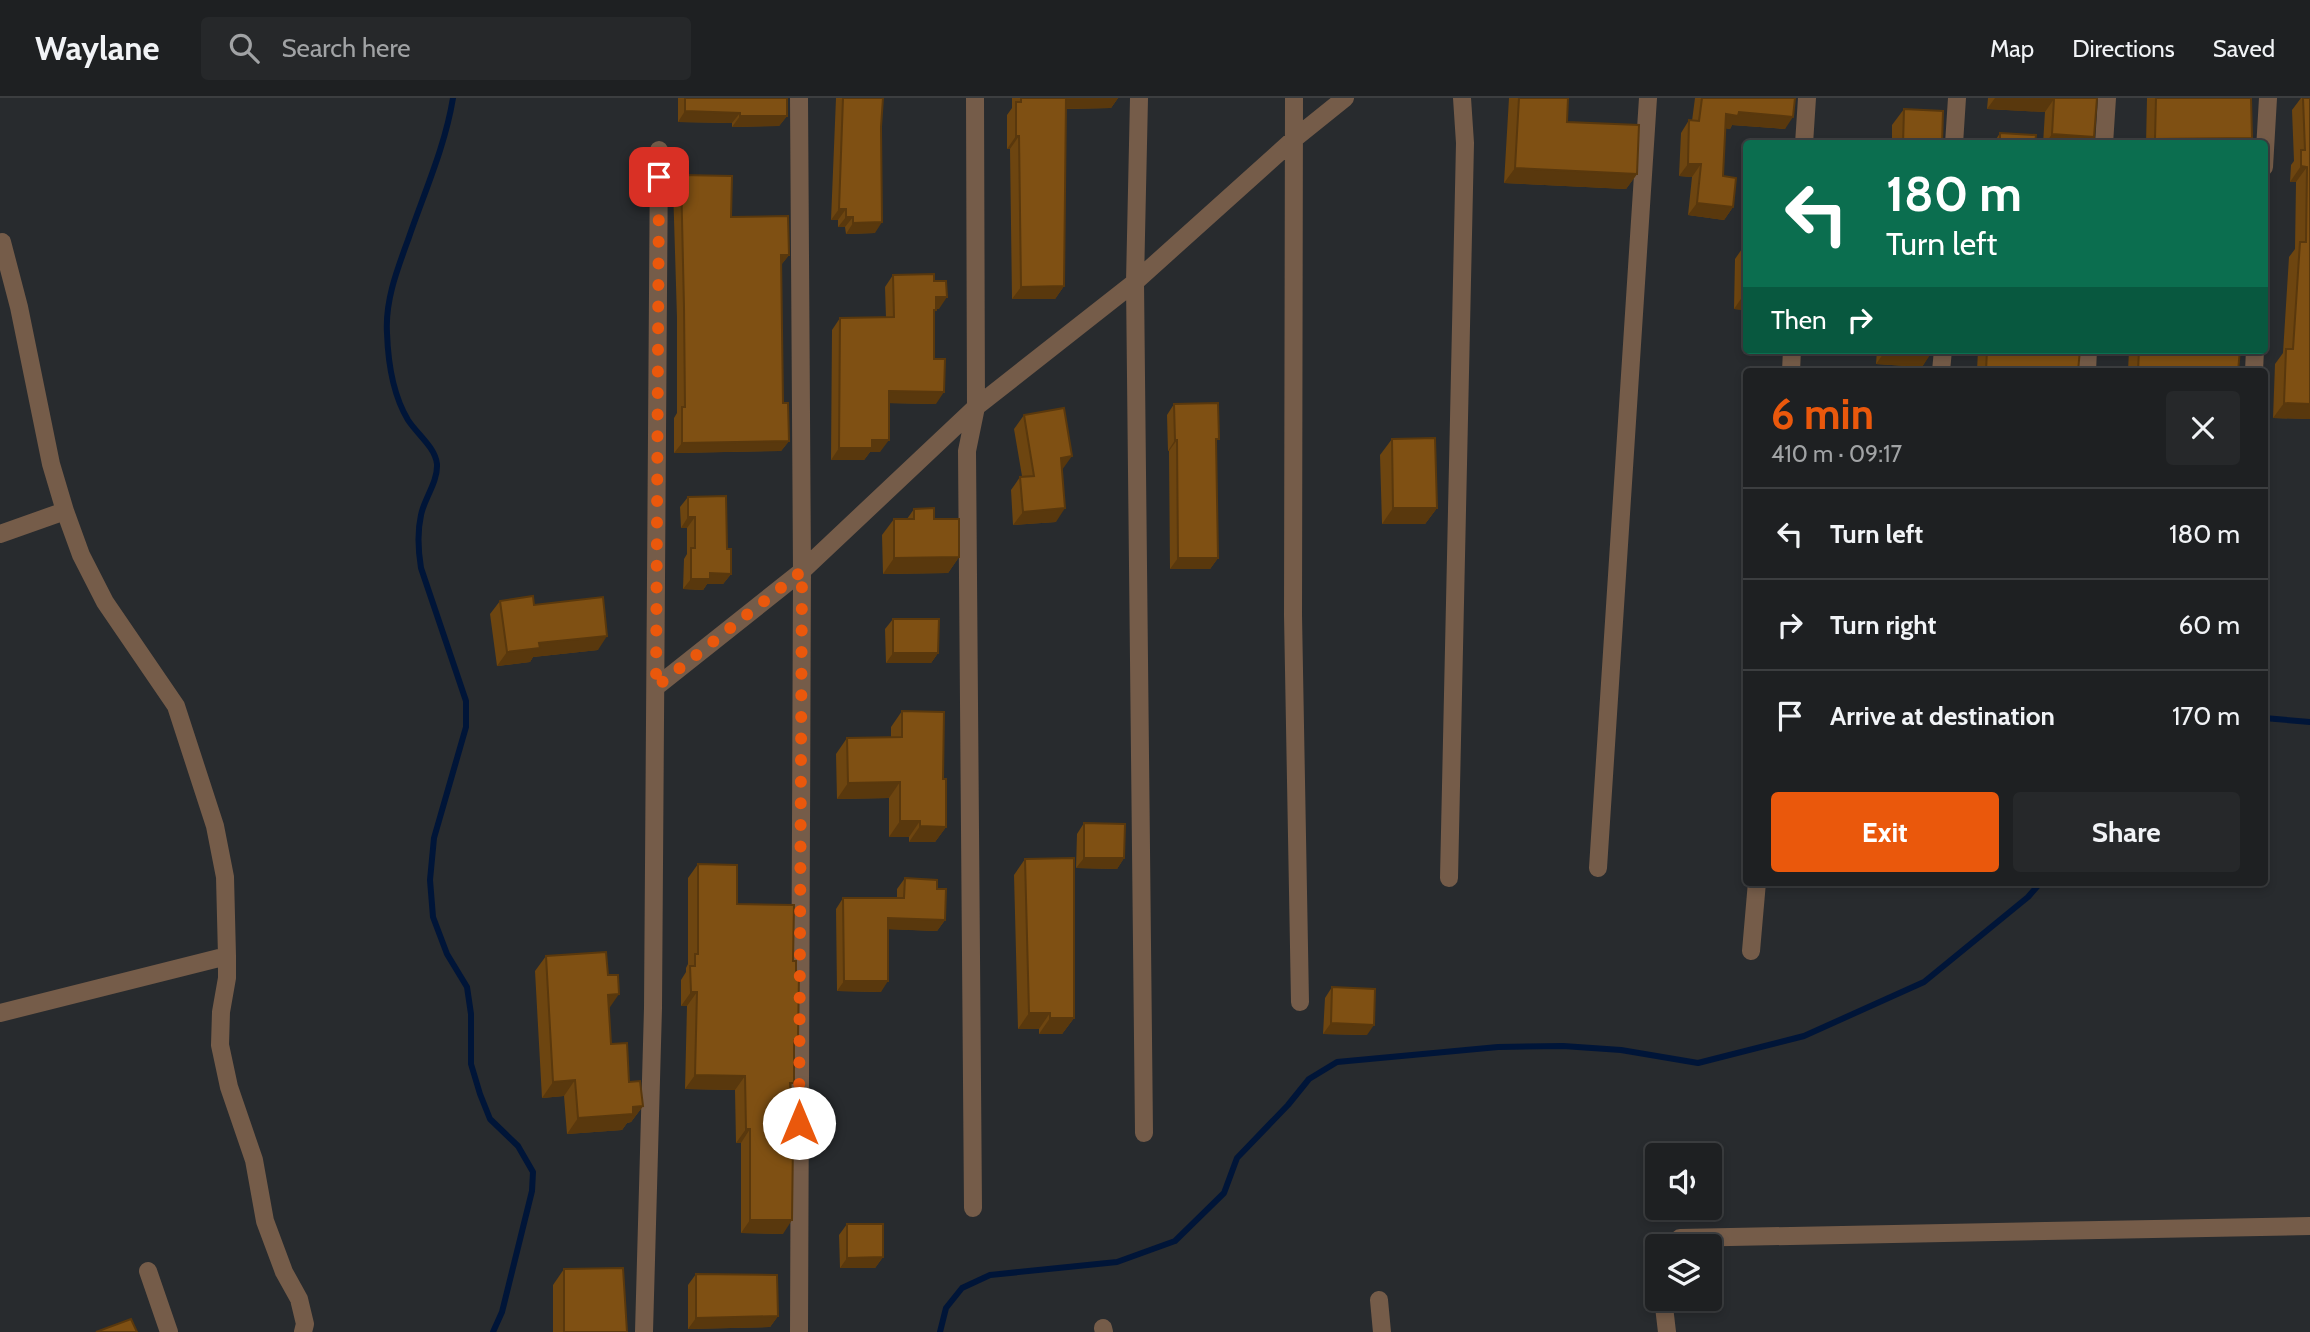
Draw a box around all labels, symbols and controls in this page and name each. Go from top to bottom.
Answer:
search box [201,17,691,80]
text: Waylane [35,28,159,68]
icon: search [225,29,263,67]
text: Search here [281,32,411,64]
text: Map [1990,34,2034,63]
text: Directions [2072,34,2175,63]
text: Saved [2213,34,2275,63]
pin [629,147,689,207]
icon: arrive [640,158,678,196]
text: 180 m [1886,164,2022,223]
icon: left [1771,168,1862,259]
text: Turn left [1886,224,1997,263]
icon: right [1841,301,1879,339]
text: Then [1771,304,1827,336]
text: 6 min [1771,388,1874,440]
button: close [2166,391,2240,465]
text: 410 m · 09:17 [1771,440,1902,468]
icon: left [1771,515,1809,553]
text: Turn left [1830,518,1923,550]
text: 180 m [2169,518,2240,550]
icon: right [1771,606,1809,644]
text: Turn right [1830,609,1936,641]
text: 60 m [2178,609,2240,641]
icon: arrive [1771,697,1809,735]
text: Arrive at destination [1830,700,2055,732]
text: 170 m [2172,700,2240,732]
button: Exit [1771,792,1999,872]
button: Share [2013,792,2240,872]
position arrow [762,1086,836,1160]
map controls [1645,1143,1722,1311]
button: sound [1645,1143,1722,1220]
button: layers [1645,1234,1722,1311]

